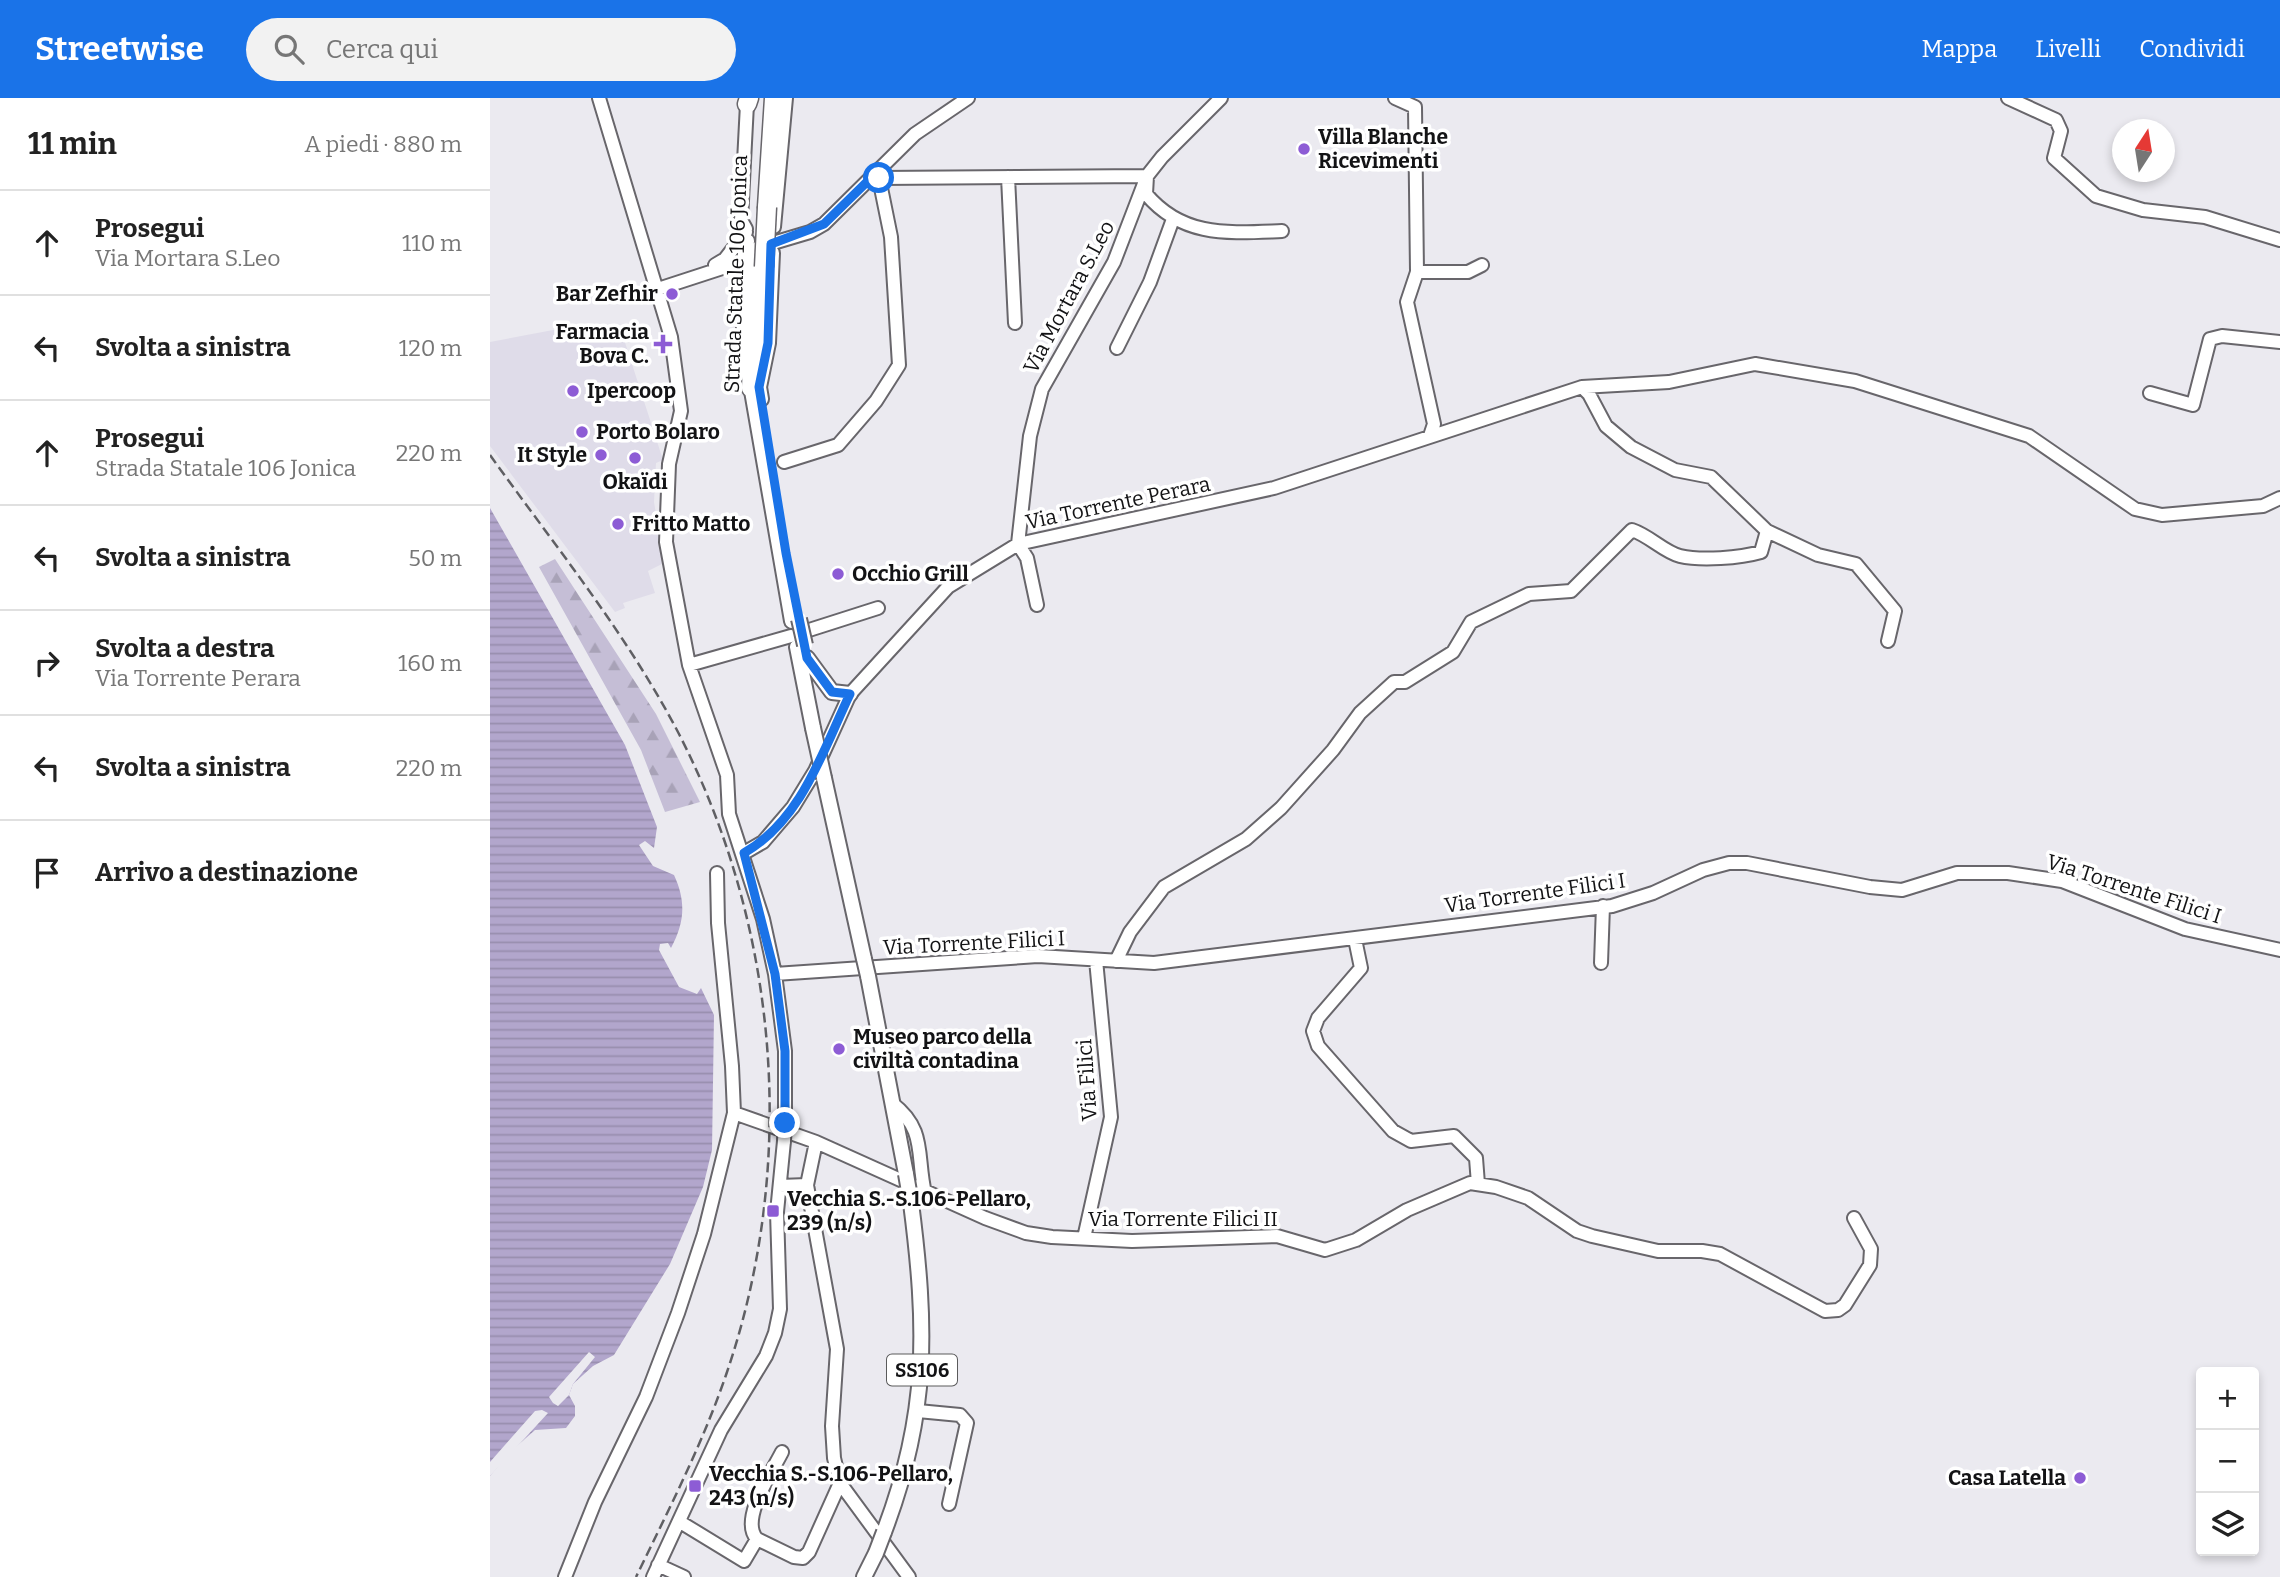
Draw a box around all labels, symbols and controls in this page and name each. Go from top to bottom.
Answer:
search box [246,18,736,81]
text: Streetwise [35,29,204,69]
icon: search [270,30,308,68]
text: Cerca qui [326,34,438,65]
text: Mappa [1921,35,1997,63]
text: Livelli [2035,35,2101,63]
text: Condividi [2139,35,2245,63]
north arrow [2112,119,2175,182]
place label: Villa Blanche Ricevimenti [1318,124,1448,174]
text: 11 min [28,126,117,162]
text: A piedi · 880 m [304,130,462,158]
marker: Villa Blanche Ricevimenti [1296,141,1312,157]
street label: Strada Statale 106 Jonica [719,154,753,394]
route start [863,162,894,193]
text: Prosegui [95,213,204,244]
street label: Via Mortara S.Leo [1018,216,1120,378]
icon: ahead [28,224,66,262]
text: 110 m [402,229,462,257]
text: Via Mortara S.Leo [95,244,280,272]
place label: Bar Zefhir [556,281,658,307]
marker: Bar Zefhir [664,286,680,302]
place label: Farmacia Bova C. [556,319,649,369]
icon: left [28,329,66,367]
text: Svolta a sinistra [95,332,291,363]
text: 120 m [399,334,462,362]
marker: Farmacia Bova C. [655,336,671,352]
place label: Ipercoop [587,378,676,404]
marker: Ipercoop [565,383,581,399]
place label: Porto Bolaro [596,419,720,445]
text: Prosegui [95,423,204,454]
marker: Porto Bolaro [574,424,590,440]
icon: ahead [28,434,66,472]
text: 220 m [396,439,462,467]
place label: It Style [517,442,587,468]
marker: It Style [593,447,609,463]
marker: Okaïdi [627,450,643,466]
text: Strada Statale 106 Jonica [95,454,356,482]
place label: Okaïdi [602,469,668,495]
street label: Via Torrente Perara [1023,471,1213,535]
place label: Fritto Matto [632,511,750,537]
marker: Fritto Matto [610,516,626,532]
icon: left [28,539,66,577]
text: Svolta a sinistra [95,542,291,573]
text: 50 m [408,544,462,572]
place label: Occhio Grill [852,561,969,587]
marker: Occhio Grill [830,566,846,582]
text: Svolta a destra [95,633,274,664]
icon: right [28,644,66,682]
text: 160 m [398,649,462,677]
text: Via Torrente Perara [95,664,301,692]
icon: left [28,749,66,787]
text: Svolta a sinistra [95,752,291,783]
text: 220 m [396,754,462,782]
street label: Via Torrente Filici I [2043,848,2225,930]
icon: arrive [28,854,66,892]
text: Arrivo a destinazione [95,857,358,888]
street label: Via Torrente Filici I [1443,867,1627,919]
street label: Via Torrente Filici I [882,925,1066,961]
place label: Museo parco della civiltà contadina [853,1024,1032,1074]
street label: Via Filici [1071,1038,1103,1122]
marker: Museo parco della civiltà contadina [831,1041,847,1057]
route end [769,1107,800,1138]
place label: Vecchia S.-S.106-Pellaro, 239 (n/s) [787,1186,1031,1236]
marker: Vecchia S.-S.106-Pellaro, 239 (n/s) [765,1203,781,1219]
street label: Via Torrente Filici II [1088,1206,1278,1232]
road number: SS106 [887,1354,957,1386]
map controls [2196,1367,2259,1556]
button: + [2196,1367,2259,1430]
button: − [2196,1430,2259,1493]
place label: Vecchia S.-S.106-Pellaro, 243 (n/s) [709,1461,953,1511]
place label: Casa Latella [1948,1465,2066,1491]
marker: Casa Latella [2072,1470,2088,1486]
marker: Vecchia S.-S.106-Pellaro, 243 (n/s) [687,1478,703,1494]
button: layers [2196,1493,2259,1556]

